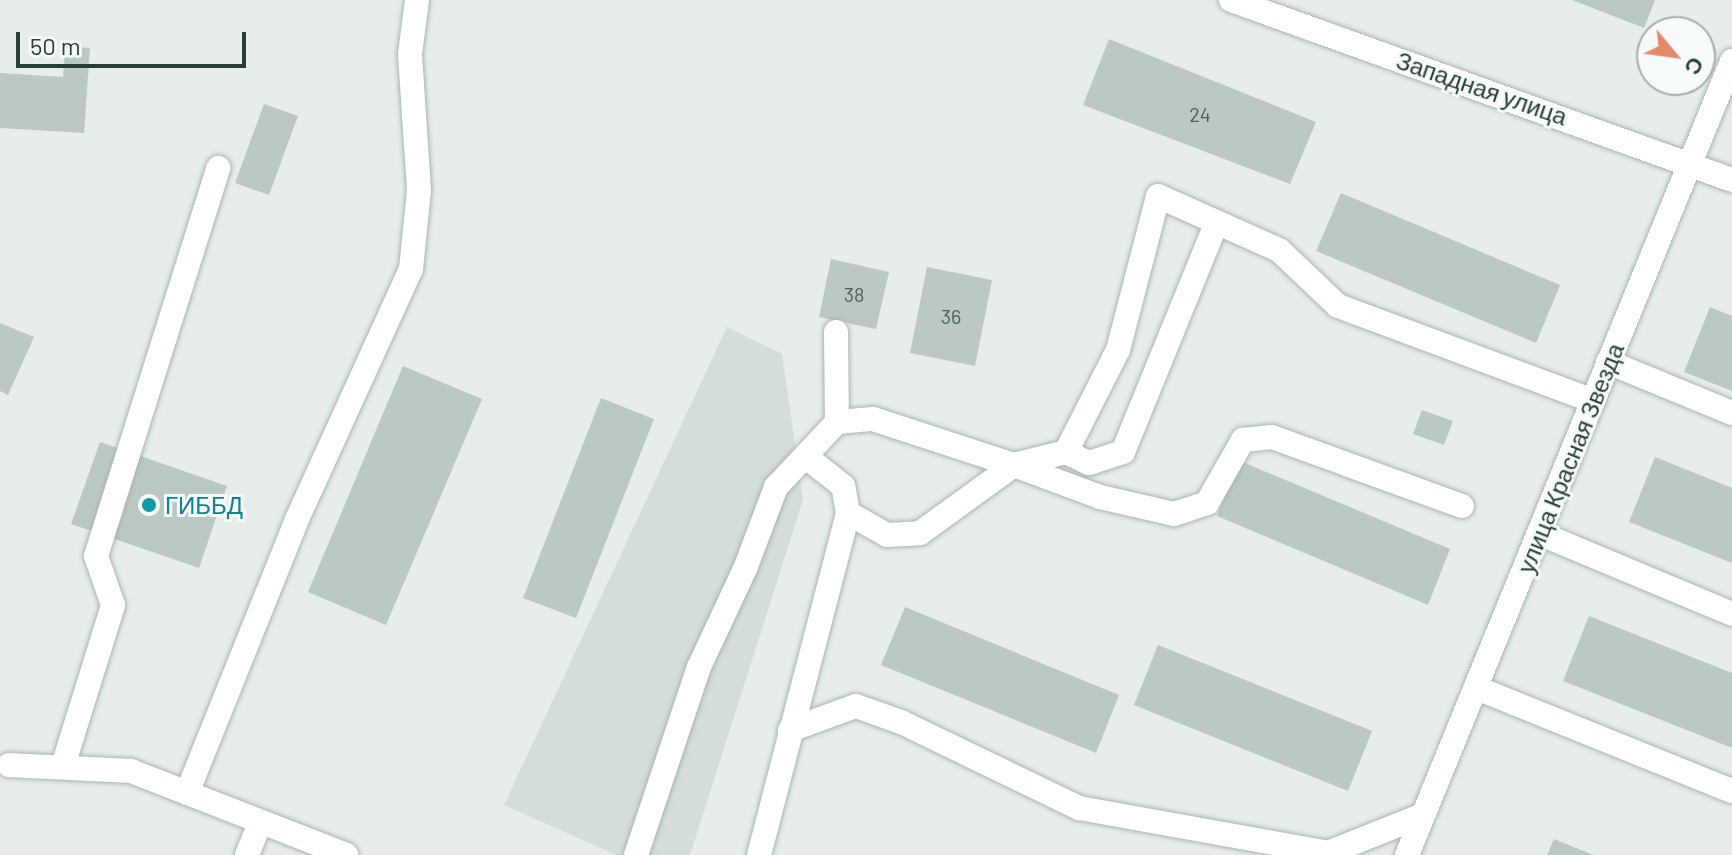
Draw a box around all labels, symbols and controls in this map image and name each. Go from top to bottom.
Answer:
scale bar [20,16,250,66]
north arrow [1636,16,1716,96]
text: 50 m [30,31,81,60]
street label: Западная улица [1393,45,1571,131]
text: С [1680,53,1710,80]
house number: 24 [1189,102,1211,126]
house number: 38 [844,282,864,306]
house number: 36 [941,304,961,328]
street label: улица Красная Звезда [1511,339,1629,577]
place label: ГИББД [165,491,243,519]
marker: ГИББД [140,496,158,514]

